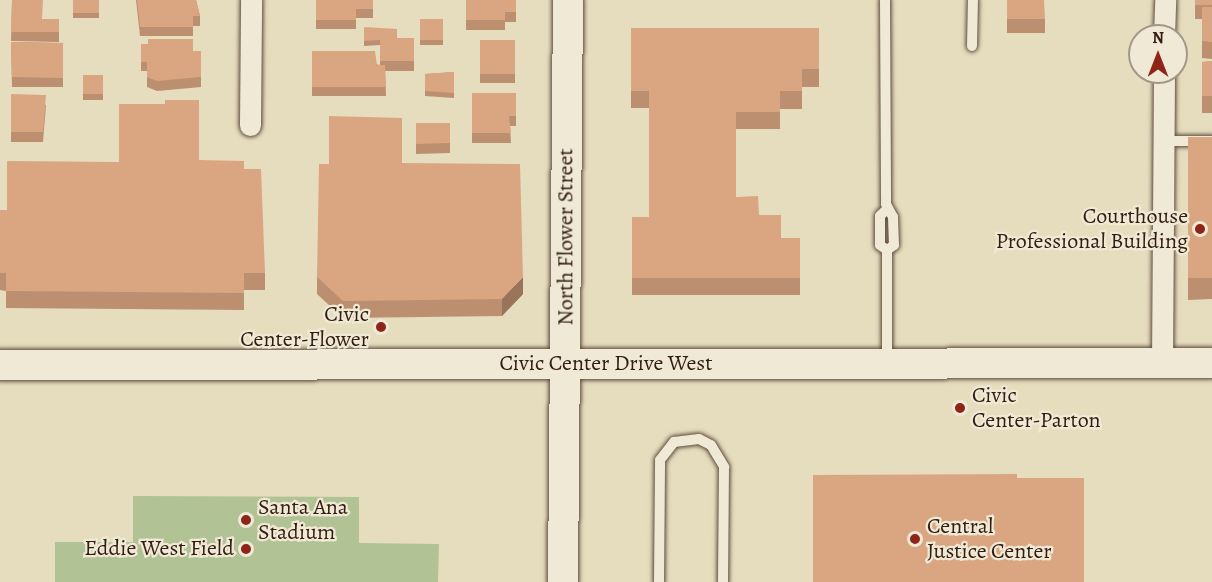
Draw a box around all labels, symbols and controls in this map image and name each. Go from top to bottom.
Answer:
north arrow [1128,24,1188,84]
text: N [1152,27,1164,49]
street label: North Flower Street [553,148,579,326]
place label: Courthouse Professional Building [996,203,1188,254]
marker: Courthouse Professional Building [1193,222,1207,236]
place label: Civic Center-Flower [240,301,369,352]
marker: Civic Center-Flower [374,320,388,334]
street label: Civic Center Drive West [500,351,712,377]
place label: Civic Center-Parton [972,382,1101,434]
marker: Civic Center-Parton [953,401,967,415]
place label: Santa Ana Stadium [258,494,348,546]
marker: Santa Ana Stadium [239,513,253,527]
place label: Central Justice Center [927,513,1052,564]
marker: Central Justice Center [908,532,922,546]
place label: Eddie West Field [84,536,234,562]
marker: Eddie West Field [239,542,253,556]

